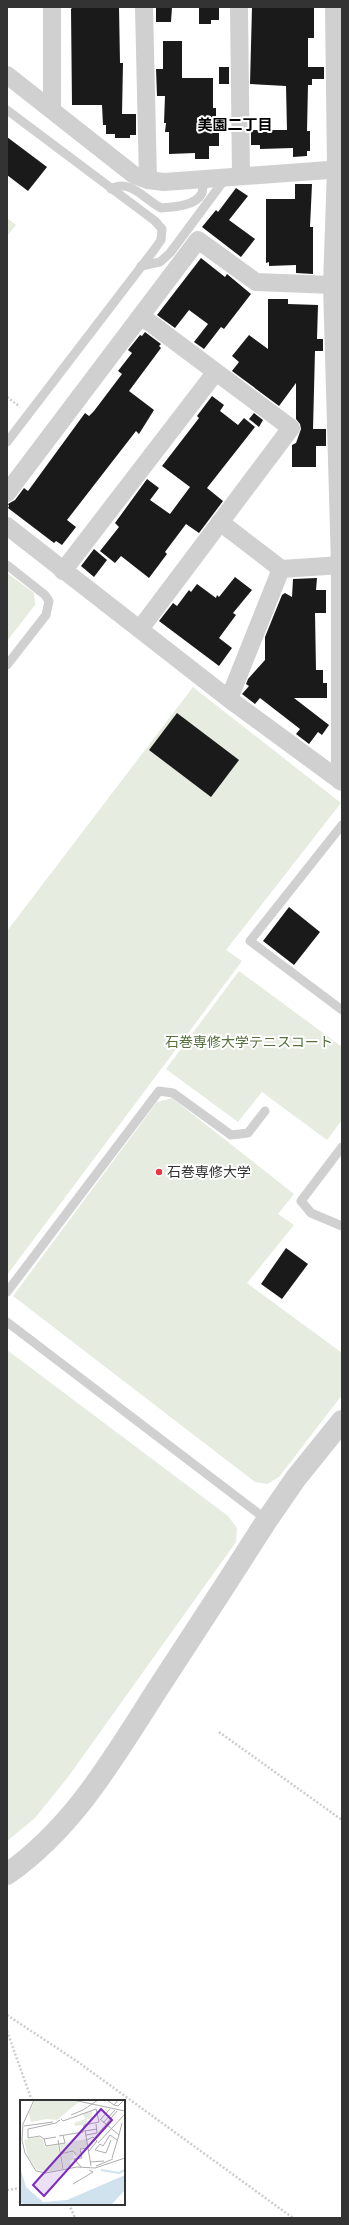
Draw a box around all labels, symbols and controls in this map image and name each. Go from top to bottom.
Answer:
district label: 美園二丁目 [197,116,273,134]
park label: 石巻専修大学テニスコート [165,1034,333,1051]
place label: 石巻専修大学 [167,1164,251,1181]
marker: 石巻専修大学 [154,1167,164,1177]
inset map [20,2100,125,2205]

